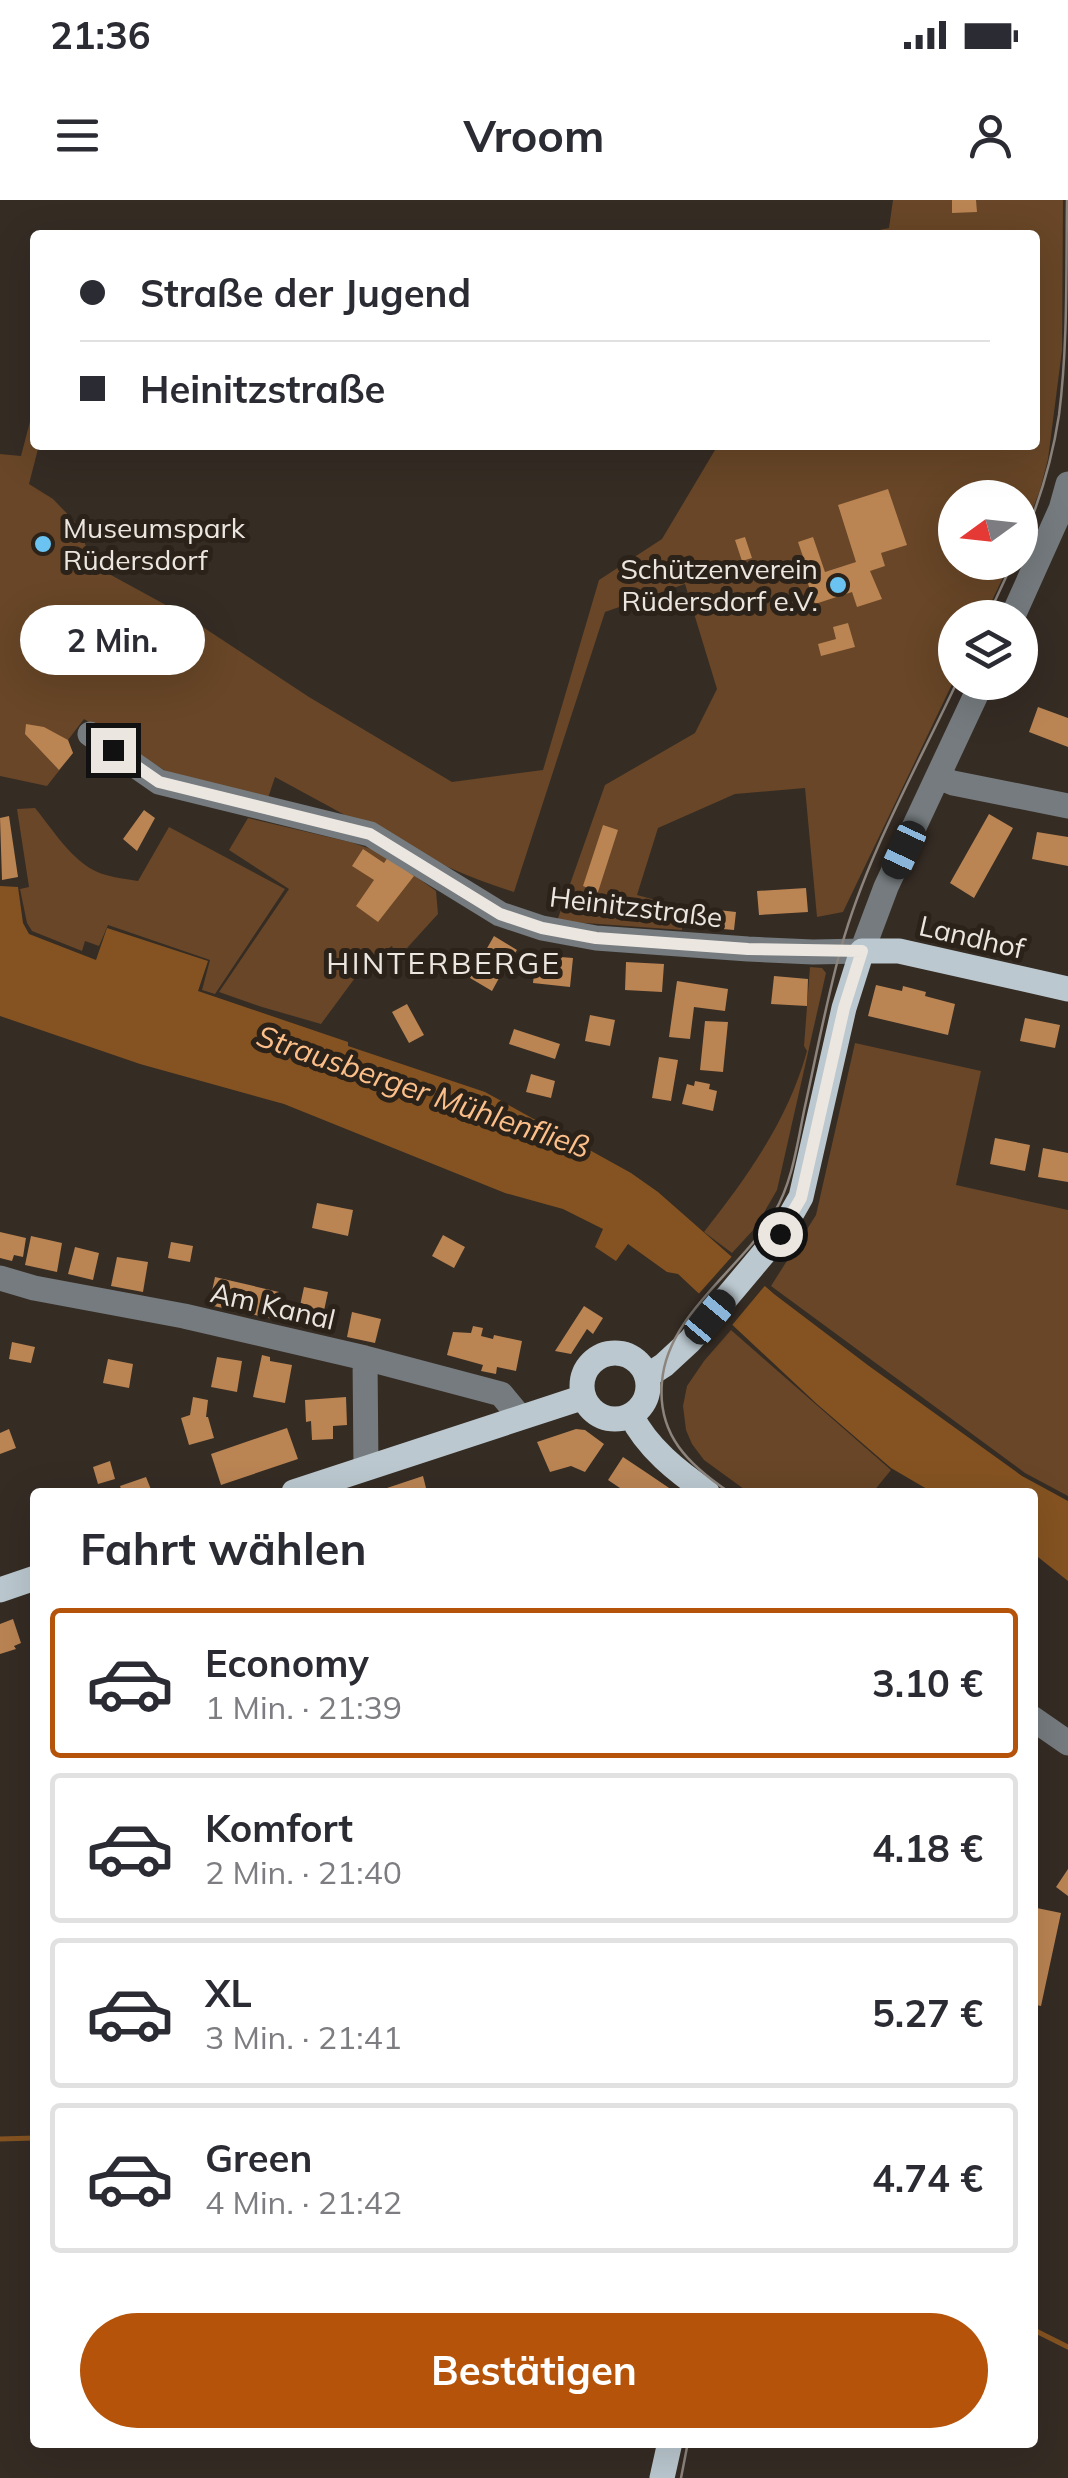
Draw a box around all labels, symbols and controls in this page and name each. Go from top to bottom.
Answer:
text: 21:36 [50,11,151,59]
text: Vroom [464,107,604,163]
icon: menu [50,108,105,163]
icon: person [963,108,1018,163]
text: Straße der Jugend [140,269,471,317]
text: Heinitzstraße [140,365,385,413]
north arrow [938,480,1038,580]
map controls [938,480,1038,700]
place label: Museumspark Rüdersdorf [63,510,246,577]
marker: Museumspark Rüdersdorf [32,533,54,555]
place label: Schützenverein Rüdersdorf e.V. [620,551,818,618]
marker: Schützenverein Rüdersdorf e.V. [827,574,849,596]
button: layers [938,600,1038,700]
callout: 2 Min. [21,605,206,675]
text: 2 Min. [67,620,158,660]
route end [91,728,136,773]
car [878,816,930,884]
street label: Heinitzstraße [548,879,725,934]
street label: Landhof [916,907,1029,966]
district label: HINTERBERGE [326,944,562,982]
water label: Strausberger Mühlenfließ [252,1016,595,1166]
route start [758,1212,803,1257]
street label: Am Kanal [207,1274,339,1337]
car [679,1284,741,1350]
text: Fahrt wählen [80,1520,367,1576]
icon: car [85,1638,175,1728]
text: Economy [205,1639,369,1687]
text: 3.10 € [872,1659,983,1707]
text: 1 Min. · 21:39 [205,1687,402,1727]
icon: car [85,1803,175,1893]
text: Komfort [205,1804,353,1852]
text: 4.18 € [872,1824,983,1872]
text: 2 Min. · 21:40 [205,1852,402,1892]
icon: car [85,1968,175,2058]
text: XL [205,1969,252,2017]
text: 5.27 € [872,1989,983,2037]
text: 3 Min. · 21:41 [205,2017,402,2057]
icon: car [85,2133,175,2223]
text: Green [205,2134,312,2182]
text: 4.74 € [872,2154,983,2202]
text: 4 Min. · 21:42 [205,2182,402,2222]
button: Bestätigen [80,2313,988,2428]

